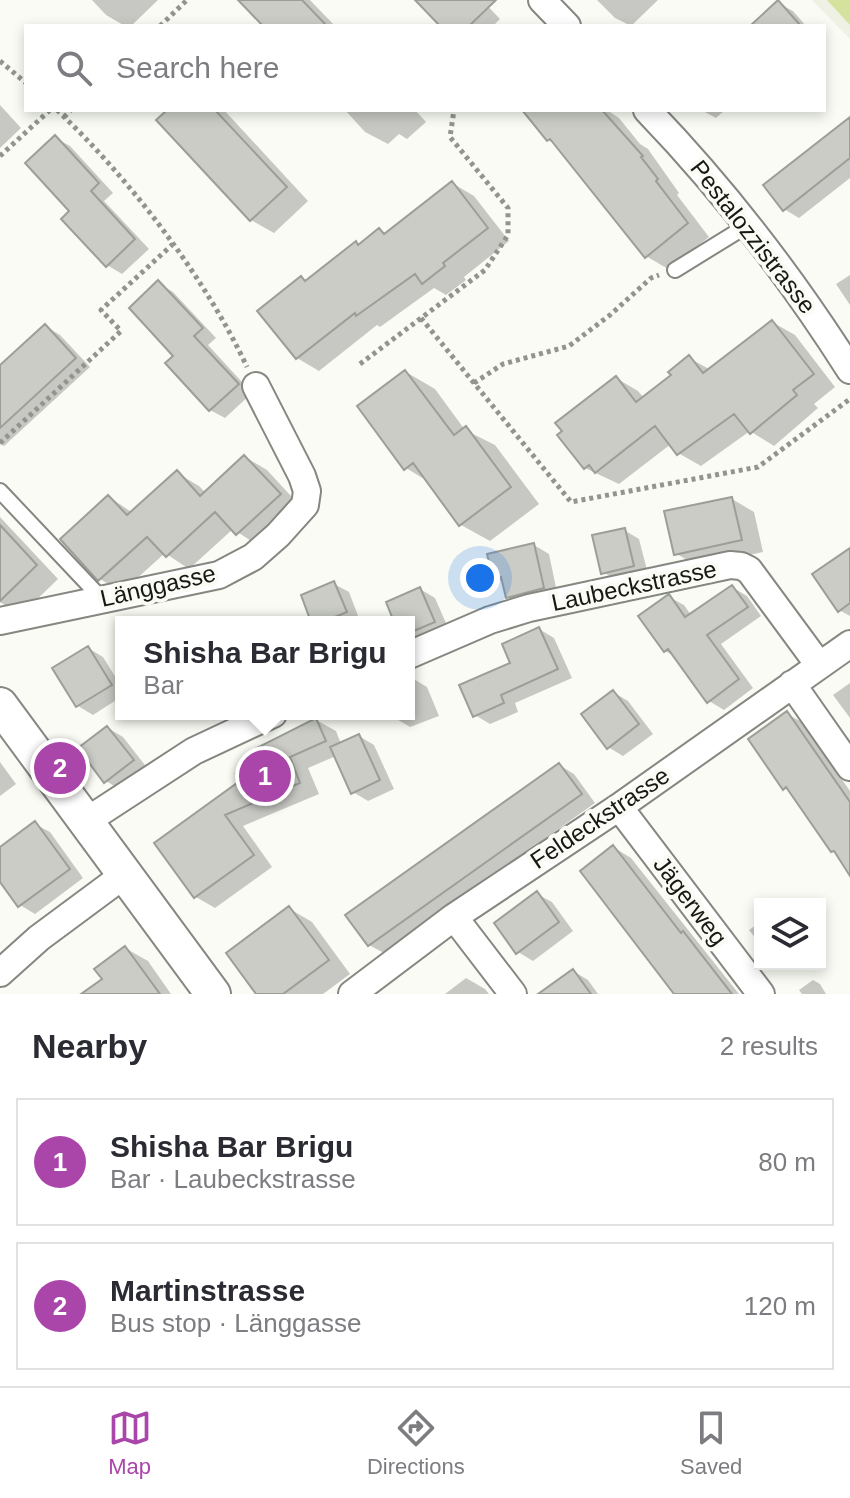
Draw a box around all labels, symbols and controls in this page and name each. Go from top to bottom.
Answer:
search box [24,24,826,112]
icon: search [52,46,96,90]
text: Search here [116,51,279,84]
street label: Pestalozzistrasse [685,155,822,319]
street label: Laubeckstrasse [549,555,719,616]
your location [460,558,500,598]
street label: Länggasse [98,559,218,612]
popup [115,616,415,720]
text: Shisha Bar Brigu [143,636,387,669]
text: Bar [143,670,184,700]
pin: 2 [34,738,86,798]
pin: 1 [239,746,291,806]
street label: Feldeckstrasse [525,761,674,874]
street label: Jägerweg [648,851,732,950]
map controls [754,898,826,970]
button: layers [754,898,826,970]
text: Nearby [32,1027,147,1065]
text: 2 results [720,1031,818,1061]
text: Shisha Bar Brigu [110,1130,353,1163]
text: 1 [53,1147,67,1177]
text: 80 m [758,1147,816,1177]
text: Bar · Laubeckstrasse [110,1164,356,1194]
text: Martinstrasse [110,1274,305,1307]
text: 2 [53,1291,67,1321]
text: 120 m [744,1291,816,1321]
text: Bus stop · Länggasse [110,1308,362,1338]
tab: Map [108,1406,152,1480]
tab: Directions [367,1406,465,1480]
tab: Saved [680,1406,742,1480]

